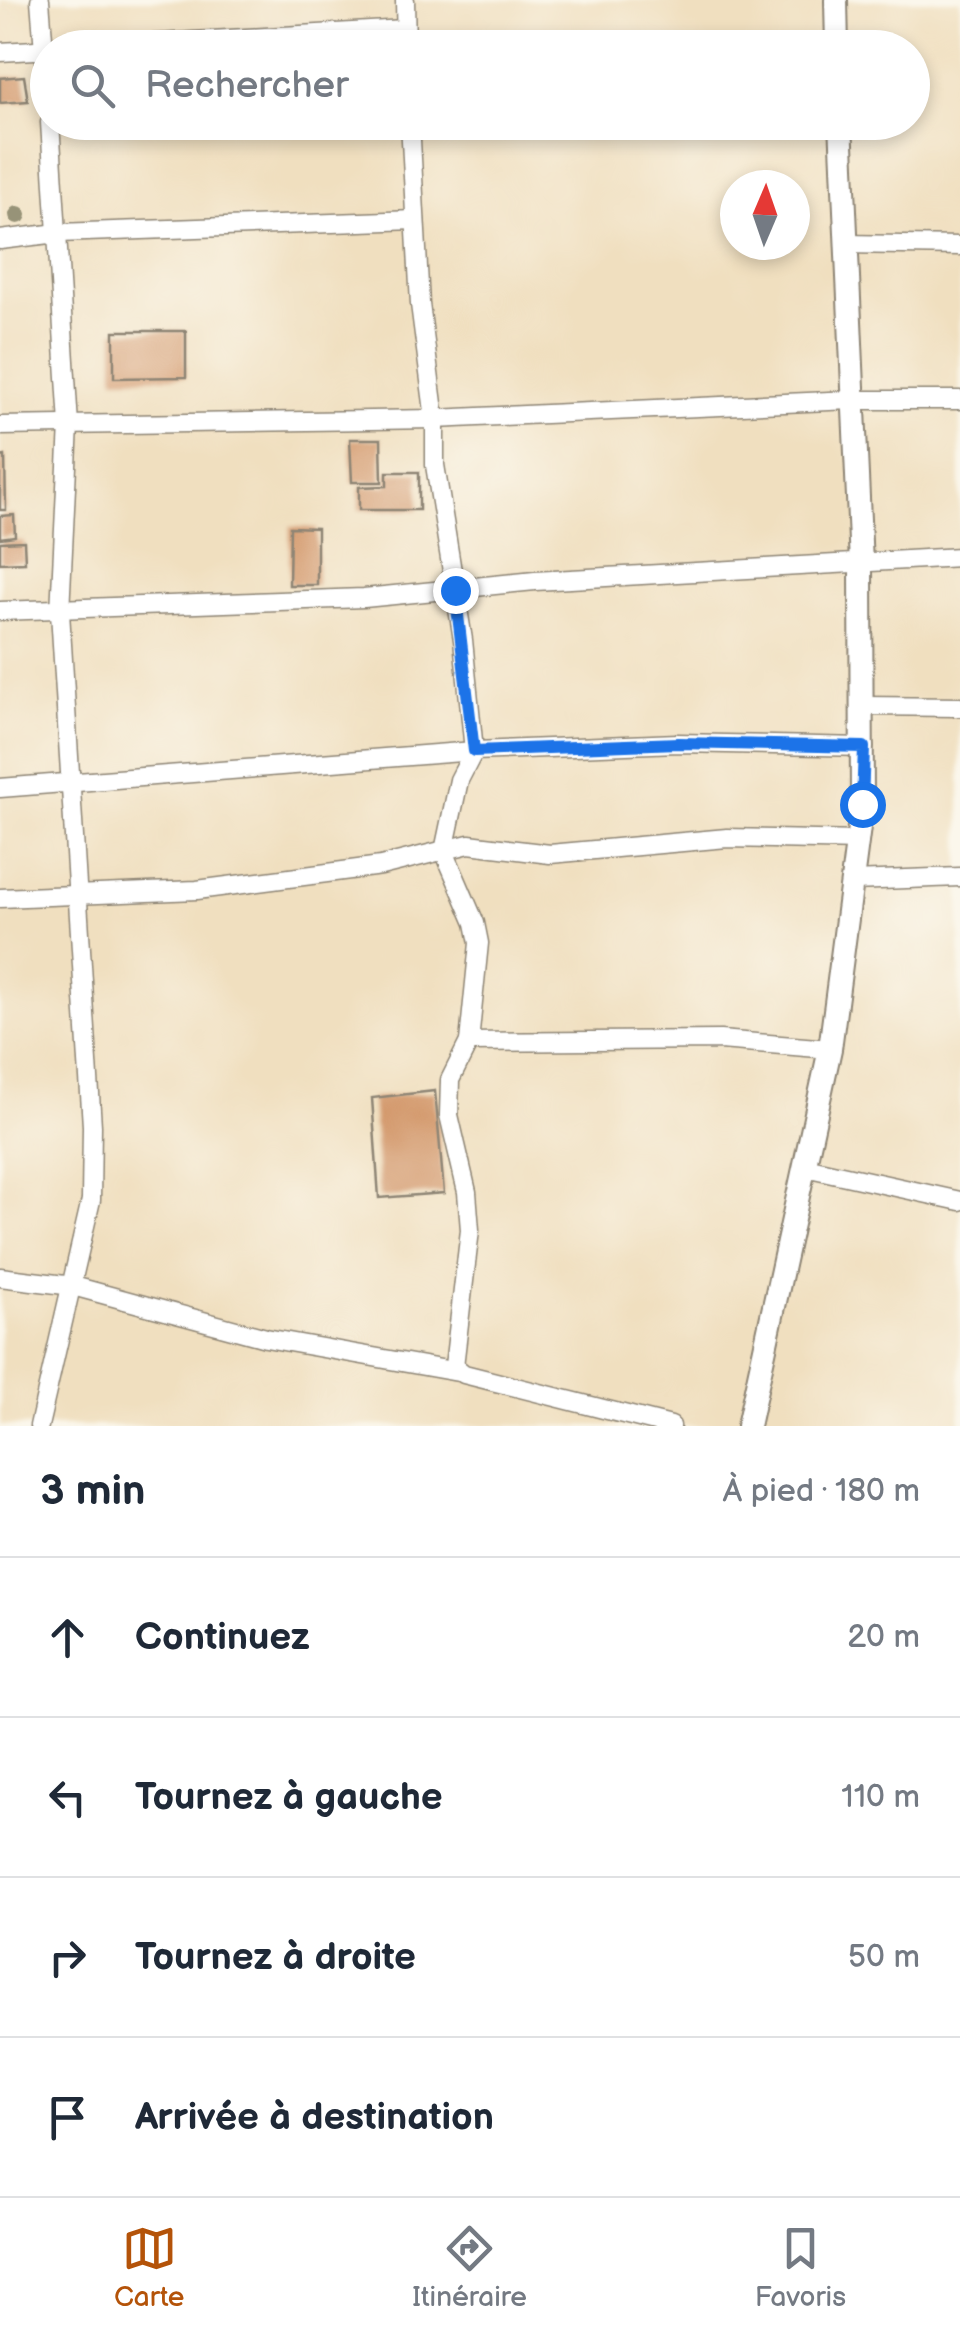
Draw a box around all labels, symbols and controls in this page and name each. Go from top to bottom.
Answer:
search box [30,30,930,140]
icon: search [65,58,120,113]
text: Rechercher [145,63,349,108]
north arrow [720,170,810,260]
route end [433,568,479,614]
route start [840,782,886,828]
text: 3 min [40,1466,145,1517]
text: À pied · 180 m [723,1472,920,1511]
icon: ahead [40,1610,95,1665]
text: Continuez [135,1615,310,1660]
text: 20 m [847,1618,920,1657]
icon: left [40,1770,95,1825]
text: Tournez à gauche [135,1775,443,1820]
text: 110 m [841,1778,920,1817]
icon: right [40,1930,95,1985]
text: Tournez à droite [135,1935,416,1980]
text: 50 m [848,1938,920,1977]
icon: arrive [40,2090,95,2145]
text: Arrivée à destination [135,2095,494,2140]
tab: Carte [114,2221,184,2314]
tab: Itinéraire [412,2221,527,2314]
tab: Favoris [755,2221,846,2314]

